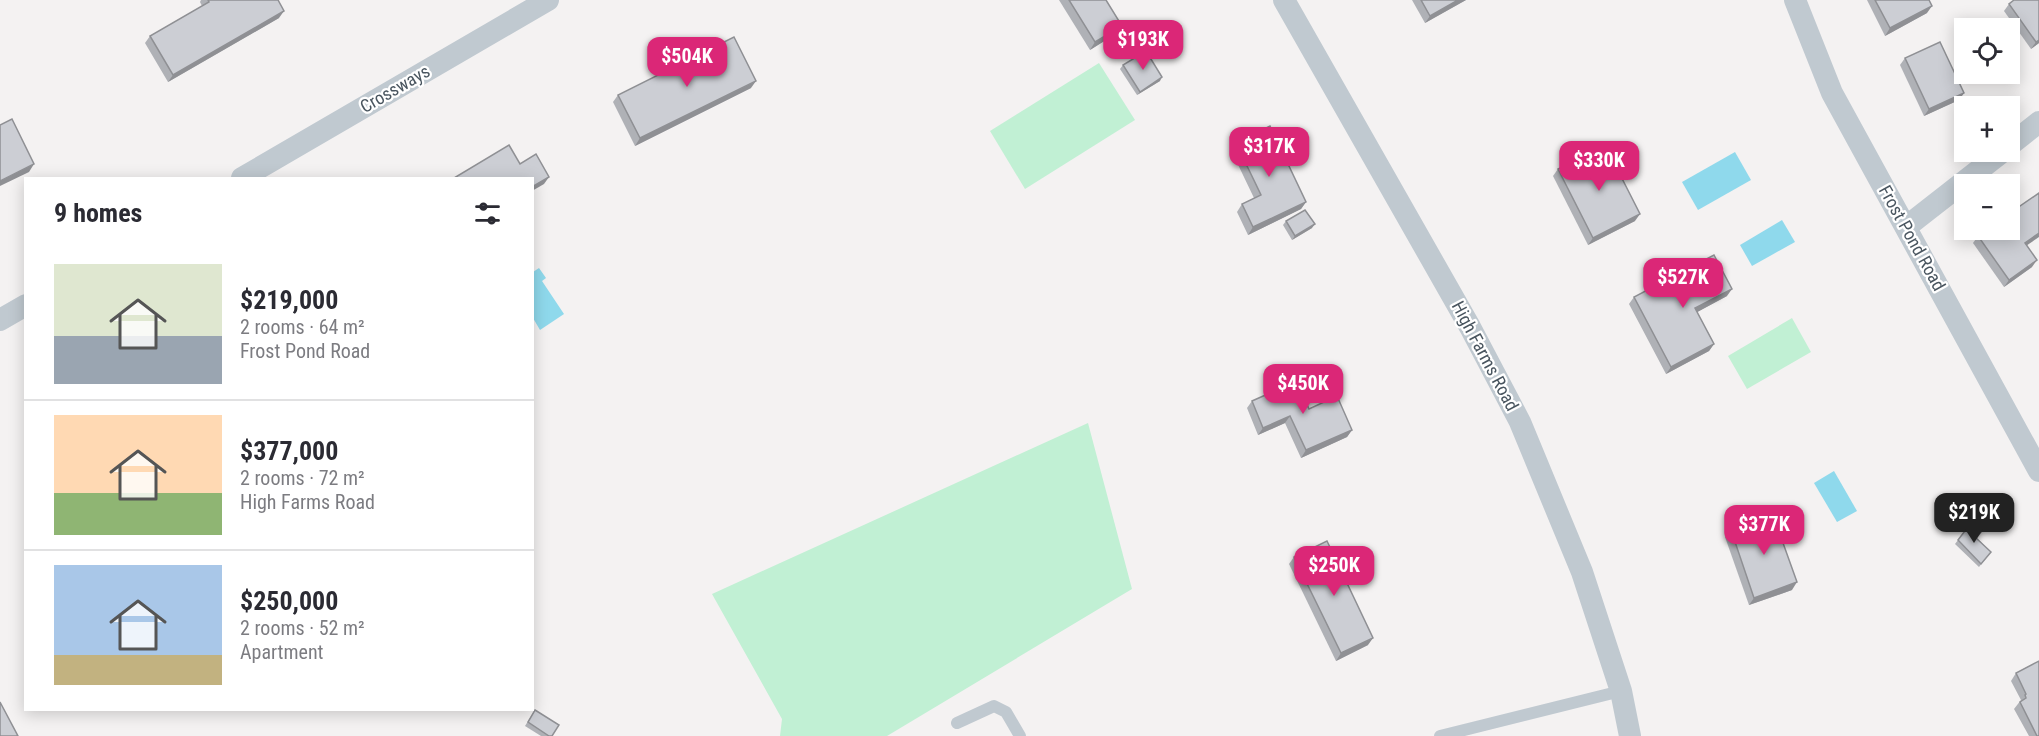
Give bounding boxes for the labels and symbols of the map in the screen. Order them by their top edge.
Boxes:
pin: $193K [1101,20,1185,71]
pin: $504K [645,37,729,88]
street label: Crossways [356,60,433,117]
pin: $317K [1227,127,1311,178]
pin: $330K [1557,141,1641,192]
street label: Frost Pond Road [1875,181,1950,294]
pin: $527K [1641,258,1725,309]
street label: High Farms Road [1448,297,1523,414]
pin: $450K [1261,364,1345,415]
pin: $219K [1932,493,2016,544]
pin: $377K [1722,505,1806,556]
pin: $250K [1292,546,1376,597]

